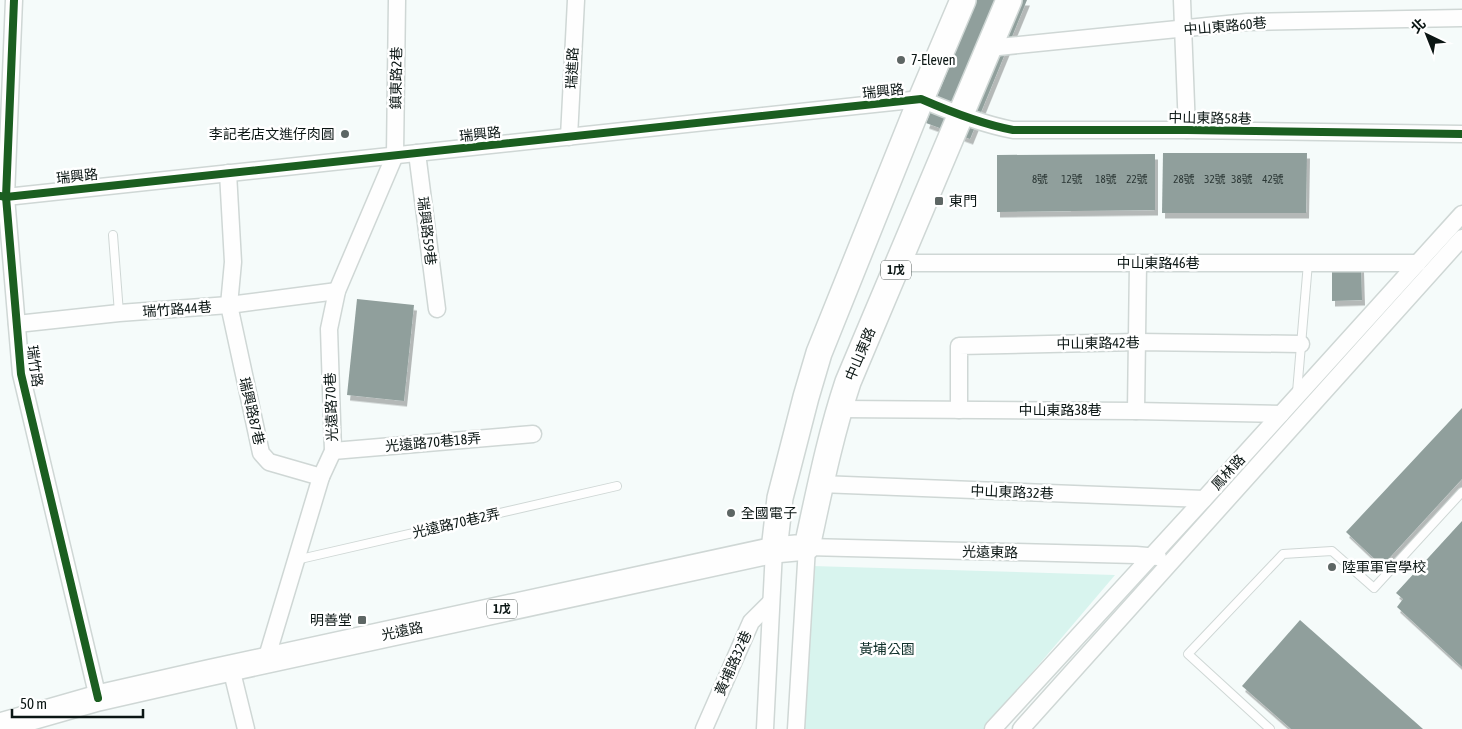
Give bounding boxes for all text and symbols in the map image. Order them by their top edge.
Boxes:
north arrow [1402,10,1452,60]
street label: 中山東路60巷 [1183,14,1267,38]
text: 北 [1408,15,1429,36]
street label: 鎮東路2巷 [387,47,405,109]
street label: 瑞進路 [563,47,581,89]
place label: 7-Eleven [911,52,956,68]
marker: 7-Eleven [895,54,907,66]
street label: 瑞興路 [861,81,905,101]
street label: 中山東路58巷 [1168,109,1252,127]
street label: 瑞興路 [458,124,502,144]
place label: 李記老店文進仔肉圓 [209,126,335,142]
marker: 李記老店文進仔肉圓 [339,128,351,140]
street label: 瑞興路 [55,166,99,186]
house number: 8號 [1032,173,1048,185]
house number: 12號 [1061,173,1083,185]
house number: 18號 [1095,173,1117,185]
house number: 22號 [1126,173,1148,185]
house number: 28號 [1173,173,1195,185]
house number: 32號 [1204,173,1226,185]
house number: 38號 [1231,173,1253,185]
house number: 42號 [1262,173,1284,185]
place label: 東門 [949,193,977,209]
marker: 東門 [933,195,945,207]
street label: 瑞興路59巷 [415,196,439,266]
street label: 中山東路46巷 [1116,255,1200,271]
road number: 1戊 [881,260,911,280]
street label: 瑞竹路44巷 [142,299,212,319]
street label: 中山東路 [842,325,878,383]
street label: 中山東路42巷 [1056,334,1140,352]
street label: 瑞竹路 [24,344,46,388]
street label: 光遠路70巷 [322,372,340,442]
street label: 瑞興路87巷 [236,376,268,446]
street label: 中山東路38巷 [1018,402,1102,418]
street label: 光遠路70巷18弄 [384,430,482,454]
street label: 鳳林路 [1208,451,1248,493]
street label: 中山東路32巷 [970,483,1054,501]
street label: 光遠路70巷2弄 [410,505,502,541]
place label: 全國電子 [741,505,797,521]
marker: 全國電子 [725,507,737,519]
street label: 光遠東路 [962,544,1018,560]
place label: 陸軍軍官學校 [1342,559,1426,575]
marker: 陸軍軍官學校 [1326,561,1338,573]
road number: 1戊 [487,600,517,618]
place label: 明善堂 [310,612,352,628]
marker: 明善堂 [356,614,368,626]
street label: 光遠路 [380,619,424,643]
street label: 黃埔路32巷 [712,628,754,698]
park label: 黃埔公園 [859,641,915,657]
scale bar [12,686,144,718]
text: 50 m [20,695,47,712]

